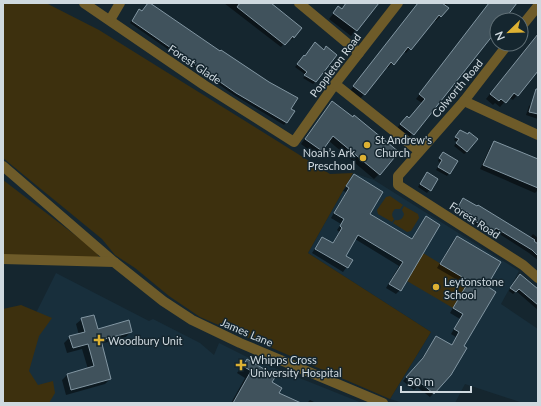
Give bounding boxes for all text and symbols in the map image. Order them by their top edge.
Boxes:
north arrow [489,12,529,52]
street label: Poppleton Road [307,30,363,100]
text: N [492,30,507,43]
street label: Forest Glade [166,42,224,87]
street label: Colworth Road [429,56,485,120]
place label: St Andrew's Church [375,133,432,159]
marker: St Andrew's Church [362,140,372,150]
place label: Noah’s Ark Preschool [303,146,355,172]
marker: Noah’s Ark Preschool [358,153,368,163]
street label: Forest Road [447,199,503,241]
place label: Leytonstone School [444,275,504,301]
marker: Leytonstone School [431,282,441,292]
street label: James Lane [219,315,275,349]
marker: Woodbury Unit [93,334,105,346]
place label: Woodbury Unit [108,334,183,347]
place label: Whipps Cross University Hospital [250,353,342,379]
marker: Whipps Cross University Hospital [235,359,247,371]
scale bar [401,368,471,394]
text: 50 m [407,374,434,389]

